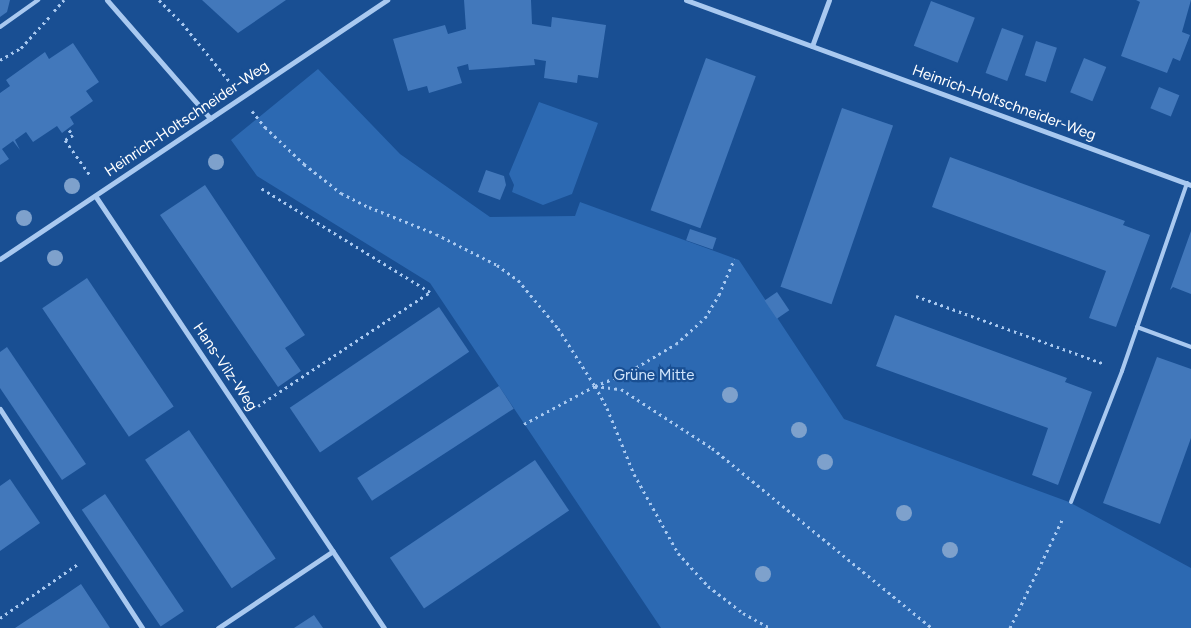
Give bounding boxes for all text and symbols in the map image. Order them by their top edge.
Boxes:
street label: Heinrich-Holtschneider-Weg [101,57,273,181]
street label: Heinrich-Holtschneider-Weg [910,61,1098,145]
street label: Hans-Vilz-Weg [189,320,261,414]
park label: Grüne Mitte [614,367,694,385]

